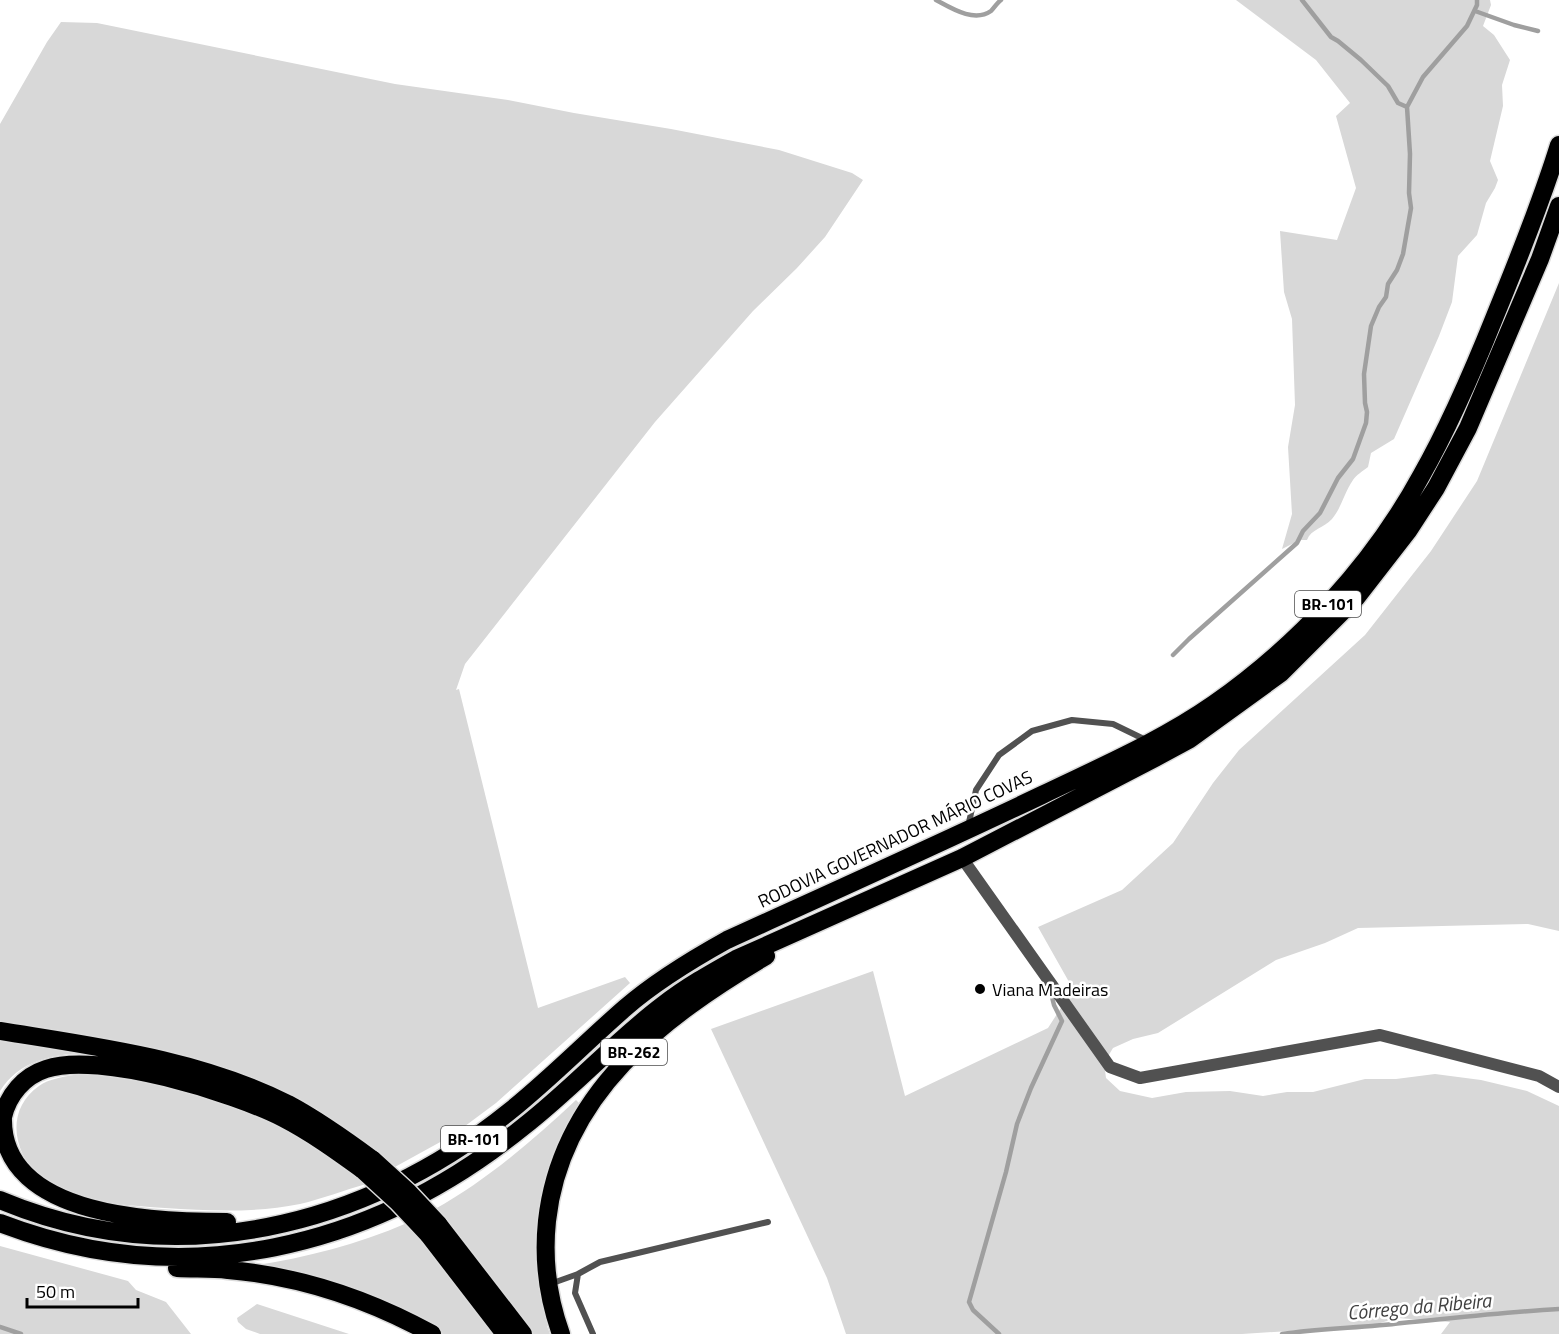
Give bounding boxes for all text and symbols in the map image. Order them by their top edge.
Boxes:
road number: BR-101 [1295,591,1361,617]
street label: RODOVIA GOVERNADOR MÁRIO COVAS [753,763,1037,915]
place label: Viana Madeiras [992,976,1108,1003]
marker: Viana Madeiras [973,982,987,996]
road number: BR-262 [601,1039,667,1065]
road number: BR-101 [441,1126,507,1152]
scale bar [27,1271,138,1309]
text: 50 m [36,1278,75,1305]
water label: Córrego da Ribeira [1346,1284,1493,1328]

